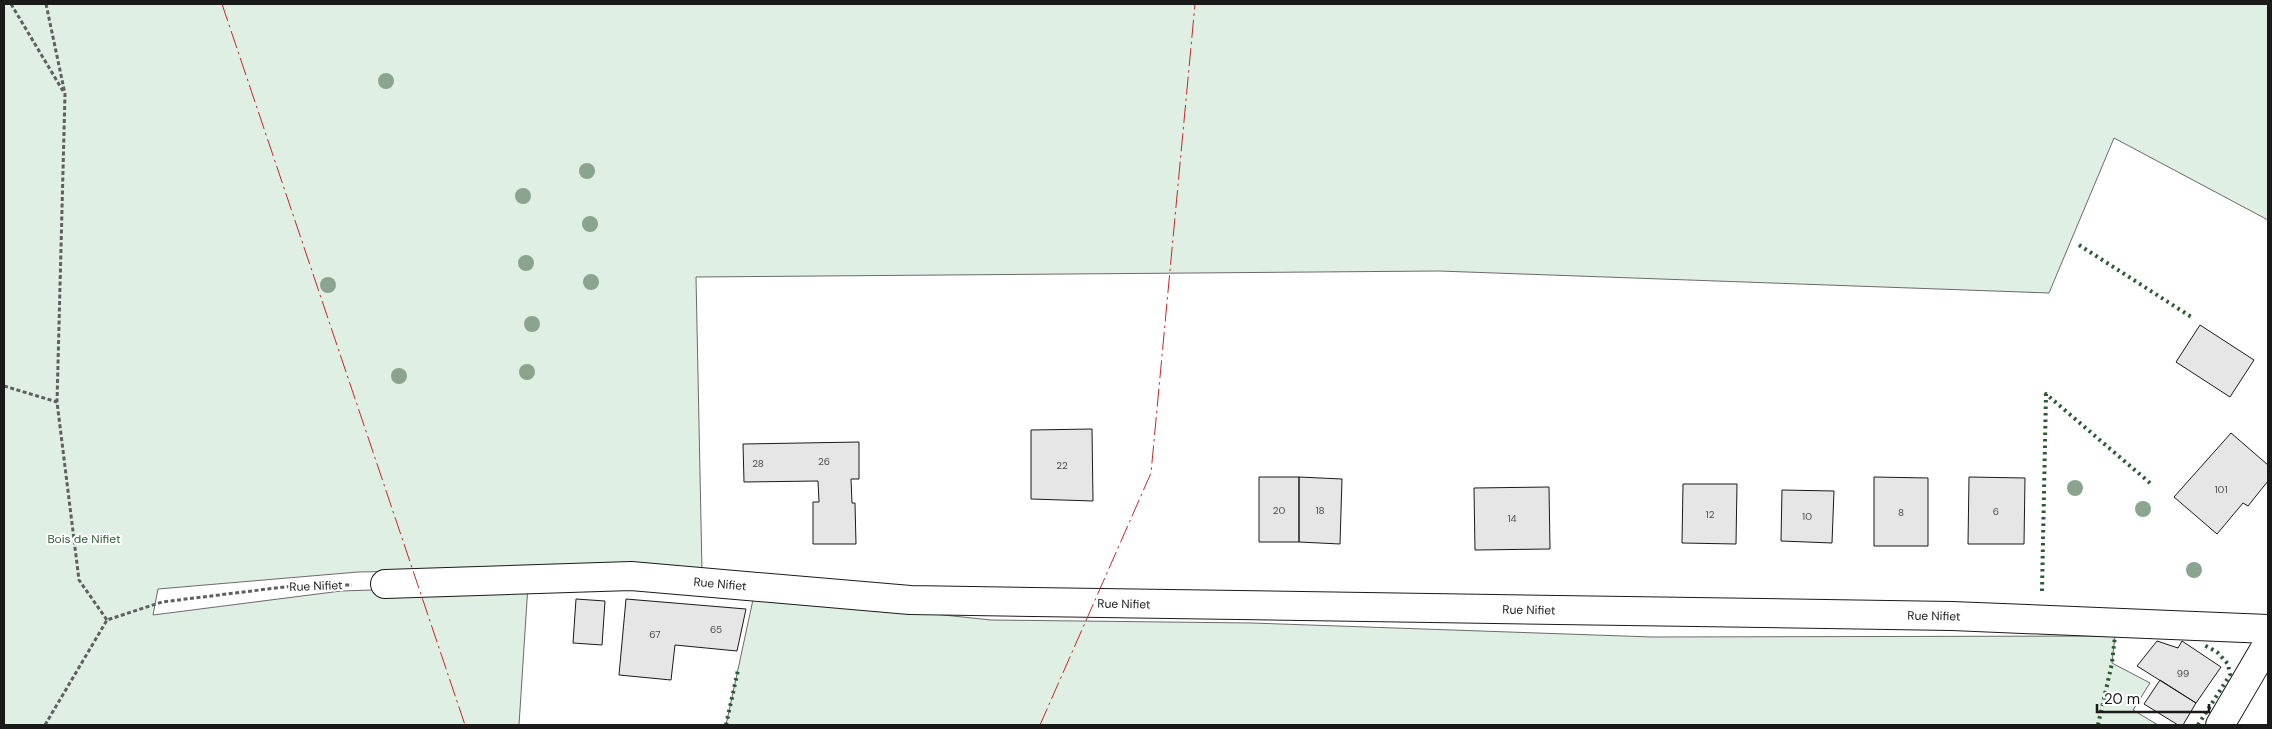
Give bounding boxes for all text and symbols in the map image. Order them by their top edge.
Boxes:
house number: 26 [818,455,830,468]
house number: 28 [752,457,764,470]
house number: 22 [1056,459,1068,472]
house number: 101 [2214,483,2228,496]
house number: 20 [1273,504,1285,517]
house number: 18 [1315,504,1325,517]
house number: 6 [1993,505,1999,518]
house number: 8 [1898,506,1904,519]
house number: 12 [1706,508,1715,521]
house number: 10 [1802,510,1812,523]
house number: 14 [1507,512,1517,525]
park label: Bois de Nifiet [47,531,121,547]
street label: Rue Nifiet [693,574,748,594]
street label: Rue Nifiet [289,577,343,595]
street label: Rue Nifiet [1097,596,1151,612]
street label: Rue Nifiet [1502,602,1556,618]
street label: Rue Nifiet [1907,608,1961,624]
house number: 65 [710,623,722,636]
house number: 67 [649,628,661,641]
house number: 99 [2177,667,2189,680]
scale bar [2097,682,2210,714]
text: 20 m [2104,689,2140,709]

